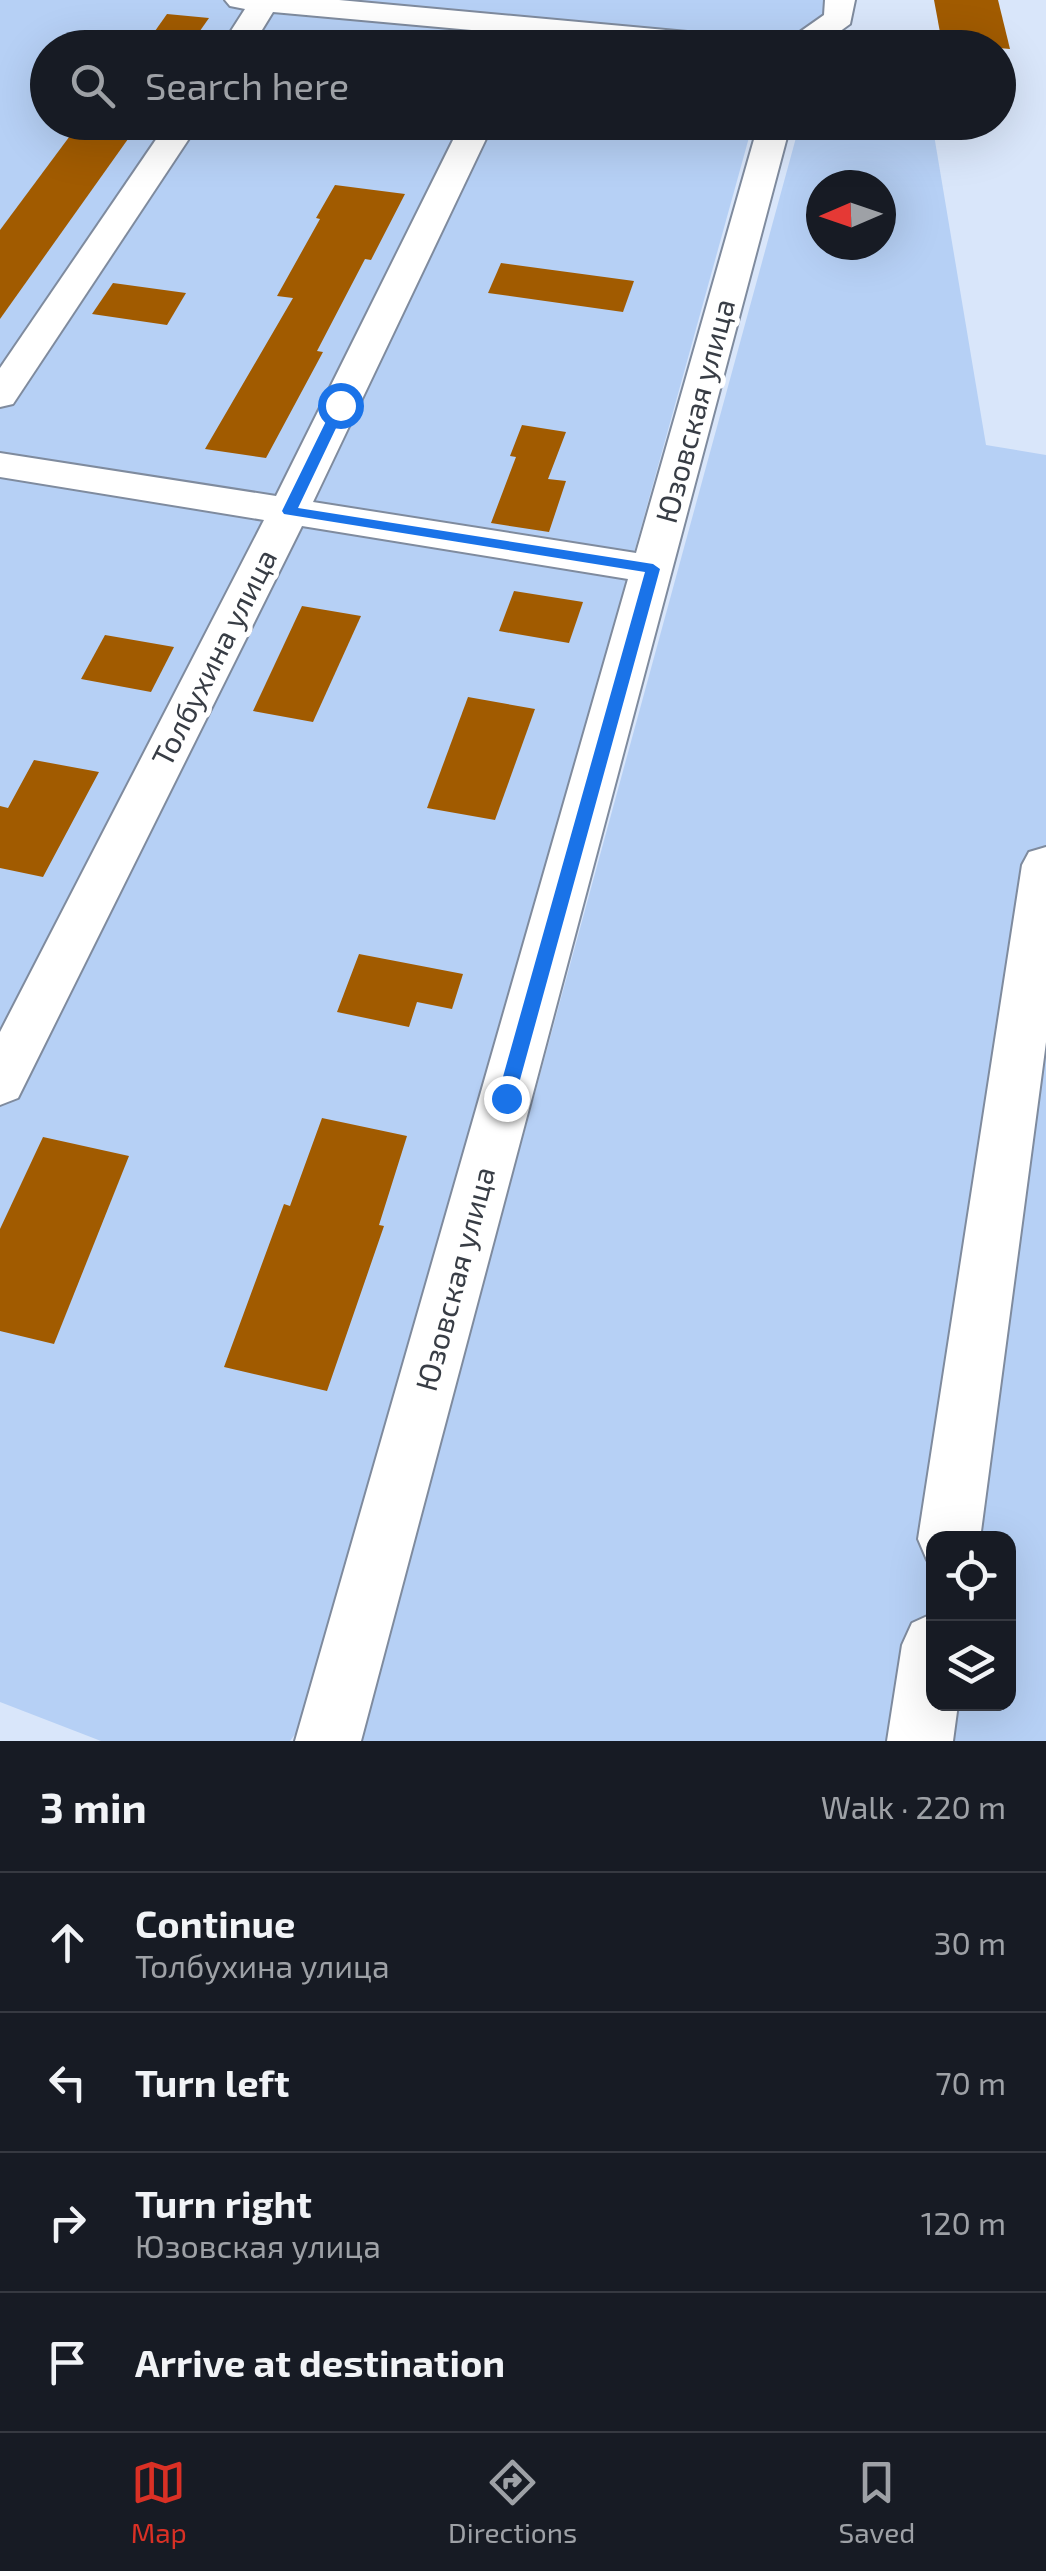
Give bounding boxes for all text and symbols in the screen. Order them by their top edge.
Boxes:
search box [30,30,1016,140]
icon: search [65,58,120,113]
text: Search here [145,62,349,108]
north arrow [806,170,896,260]
street label: Юзовская улица [647,294,742,527]
route start [318,383,364,429]
street label: Толбухина улица [143,543,284,772]
route end [484,1076,530,1122]
street label: Юзовская улица [407,1162,502,1395]
map controls [926,1531,1016,1711]
button: locate [926,1531,1016,1621]
button: layers [926,1621,1016,1711]
text: 3 min [40,1781,147,1831]
text: Walk · 220 m [821,1787,1006,1825]
text: Continue [135,1900,295,1946]
icon: ahead [40,1915,95,1970]
text: 30 m [934,1923,1006,1961]
text: Толбухина улица [135,1946,390,1984]
icon: left [40,2055,95,2110]
text: Turn left [135,2059,290,2105]
text: 70 m [935,2063,1006,2101]
text: Turn right [135,2180,312,2226]
icon: right [40,2195,95,2250]
text: 120 m [921,2203,1006,2241]
text: Юзовская улица [135,2226,381,2264]
icon: arrive [40,2335,95,2390]
text: Arrive at destination [135,2339,505,2385]
tab: Map [131,2455,187,2549]
tab: Directions [448,2455,577,2549]
tab: Saved [839,2455,915,2549]

